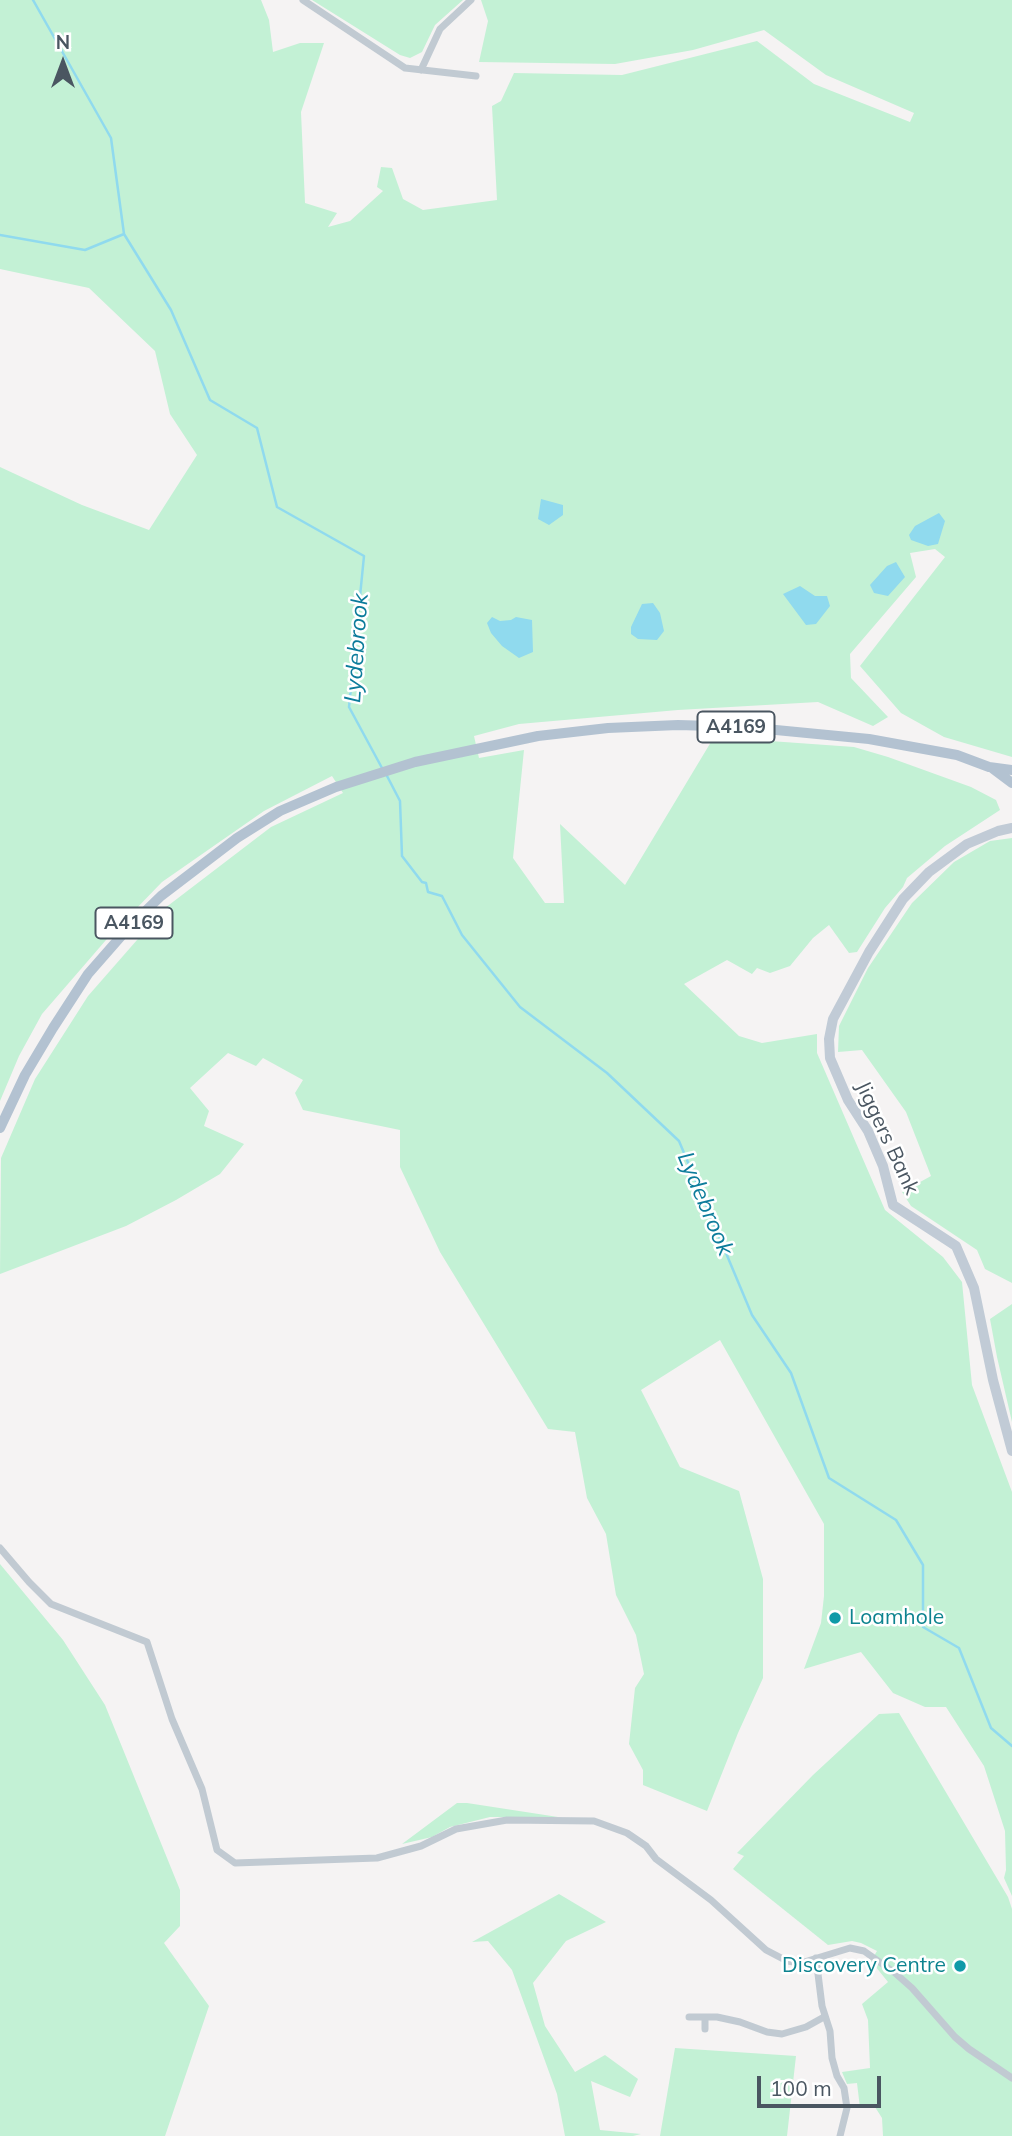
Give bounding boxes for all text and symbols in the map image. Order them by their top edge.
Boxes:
north arrow [28,28,98,98]
text: N [56,30,70,54]
water label: Lydebrook [339,592,375,704]
road number: A4169 [698,712,774,742]
road number: A4169 [96,908,172,939]
street label: Jiggers Bank [850,1077,924,1199]
water label: Lydebrook [671,1148,739,1260]
place label: Loamhole [849,1605,944,1631]
marker: Loamhole [827,1610,843,1626]
place label: Discovery Centre [782,1953,946,1979]
marker: Discovery Centre [952,1958,968,1974]
scale bar [760,2062,884,2106]
text: 100 m [770,2075,832,2101]

